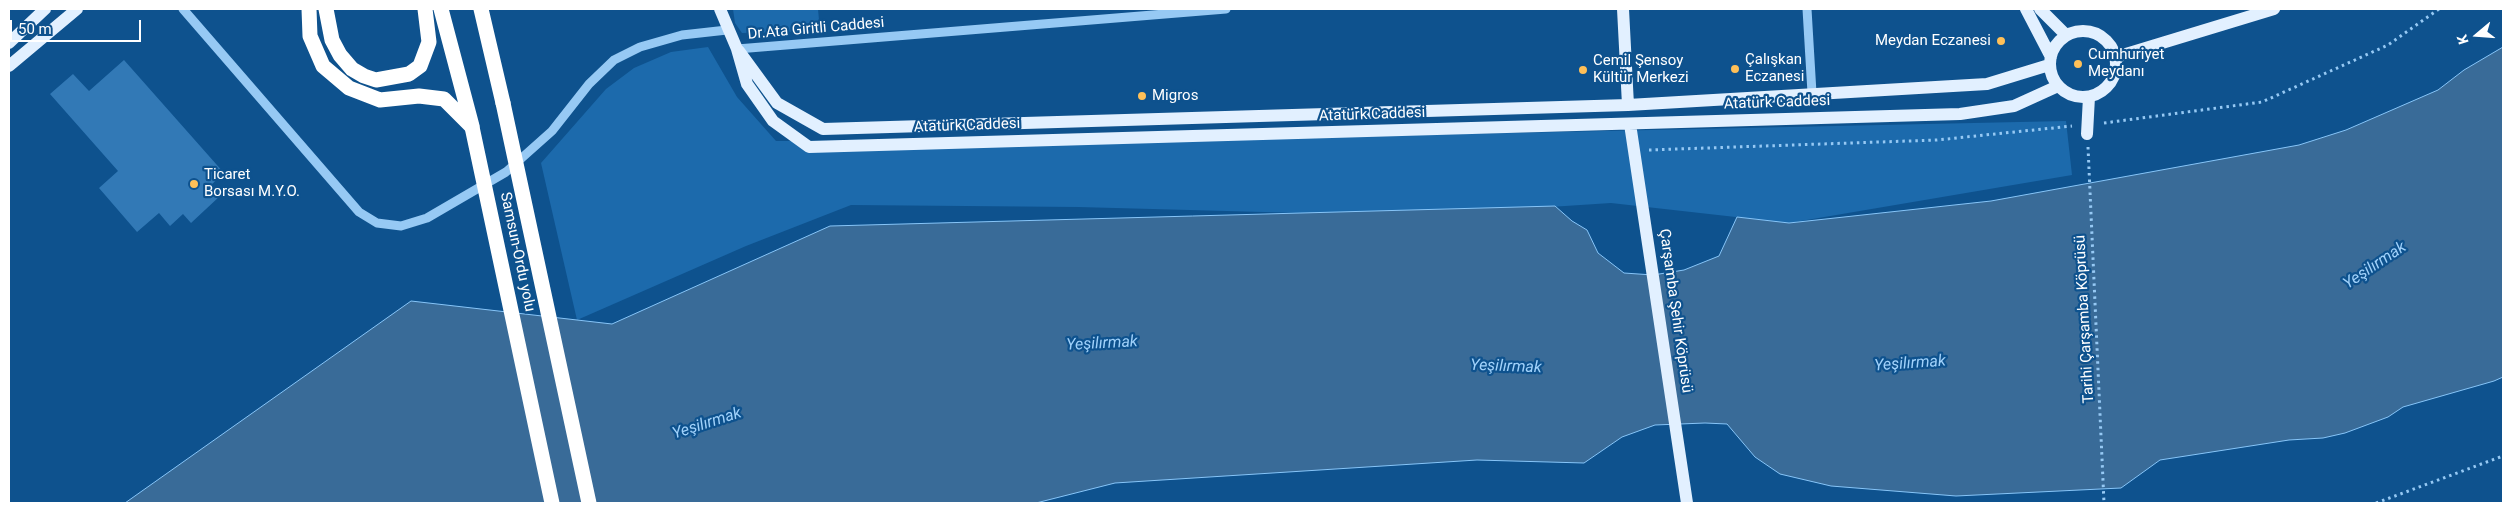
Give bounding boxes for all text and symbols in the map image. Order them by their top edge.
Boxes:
scale bar [12,10,144,42]
north arrow [2452,10,2502,60]
street label: Dr.Ata Giritli Caddesi [747,14,885,44]
text: 50 m [18,20,52,38]
place label: Meydan Eczanesi [1875,32,1991,50]
text: K [2454,33,2472,46]
marker: Meydan Eczanesi [1995,35,2007,47]
place label: Cumhuriyet Meydanı [2088,46,2164,81]
place label: Çalışkan Eczanesi [1745,51,1804,86]
place label: Cemil Şensoy Kültür Merkezi [1593,52,1689,87]
marker: Cumhuriyet Meydanı [2072,58,2084,70]
marker: Çalışkan Eczanesi [1729,63,1741,75]
marker: Cemil Şensoy Kültür Merkezi [1577,64,1589,76]
place label: Migros [1152,87,1198,105]
marker: Migros [1136,90,1148,102]
street label: Atatürk Caddesi [1723,92,1831,114]
street label: Atatürk Caddesi [1318,104,1426,126]
street label: Atatürk Caddesi [913,115,1021,137]
place label: Ticaret Borsası M.Y.O. [204,166,300,201]
marker: Ticaret Borsası M.Y.O. [188,178,200,190]
street label: Samsun-Ordu yolu [496,191,538,313]
street label: Çarşamba Şehir Köprüsü [1655,228,1695,394]
street label: Tarihi Çarşamba Köprüsü [2072,234,2098,404]
water label: Yeşilırmak [2340,238,2410,294]
water label: Yeşilırmak [1066,333,1138,355]
water label: Yeşilırmak [1874,352,1946,376]
water label: Yeşilırmak [1470,356,1542,378]
water label: Yeşilırmak [670,404,744,444]

